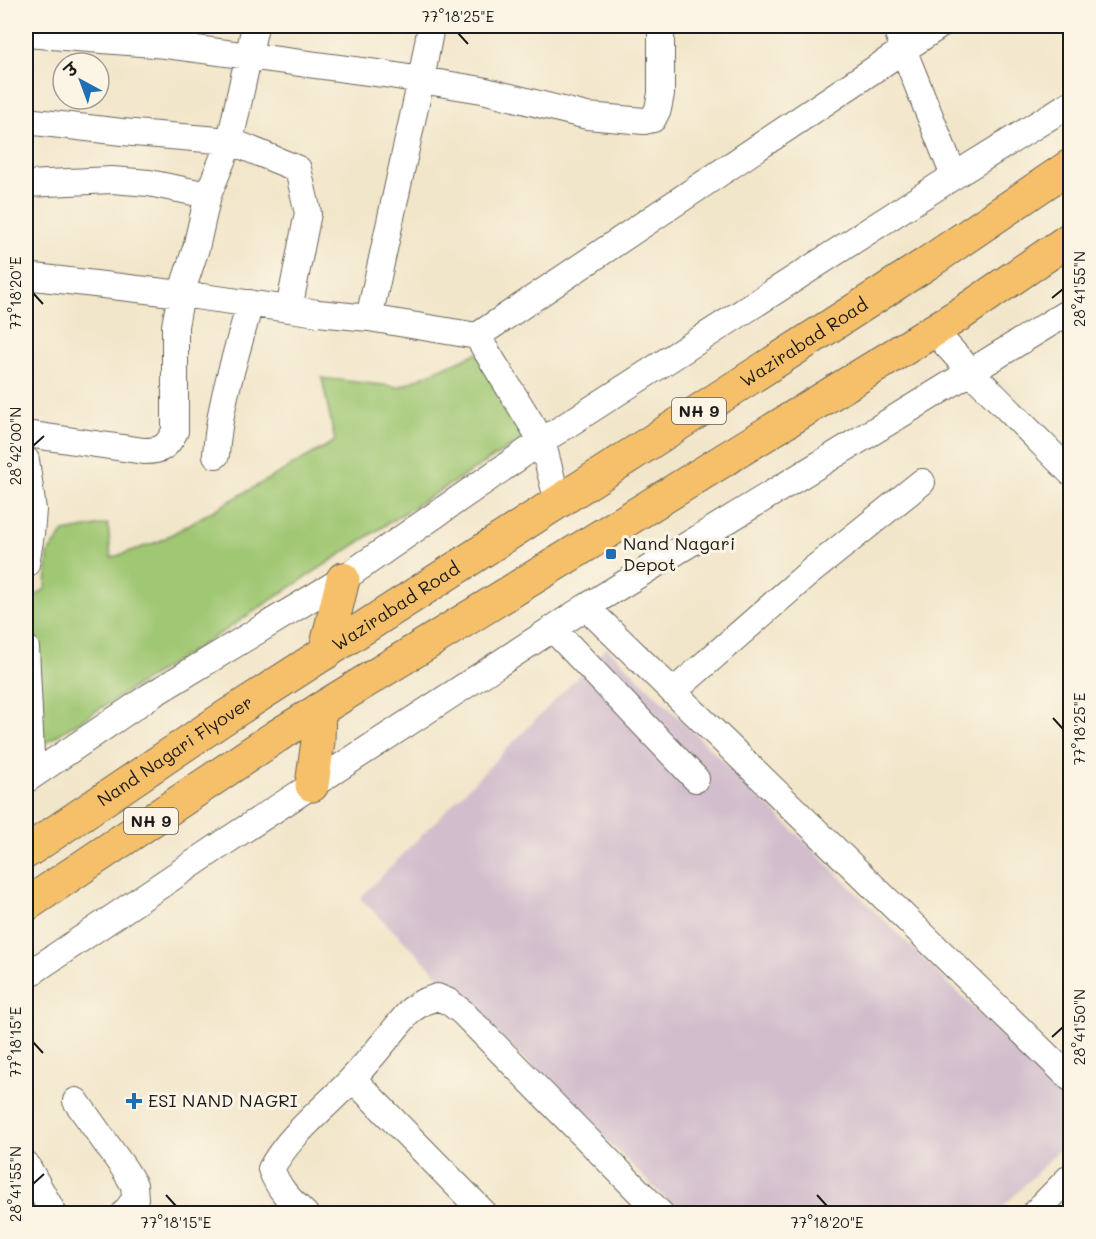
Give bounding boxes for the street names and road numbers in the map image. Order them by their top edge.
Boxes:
street label: Wazirabad Road [735,292,872,392]
road number: NH 9 [672,398,726,424]
street label: Wazirabad Road [327,556,464,656]
street label: Nand Nagari Flyover [92,690,257,811]
road number: NH 9 [124,808,178,834]

